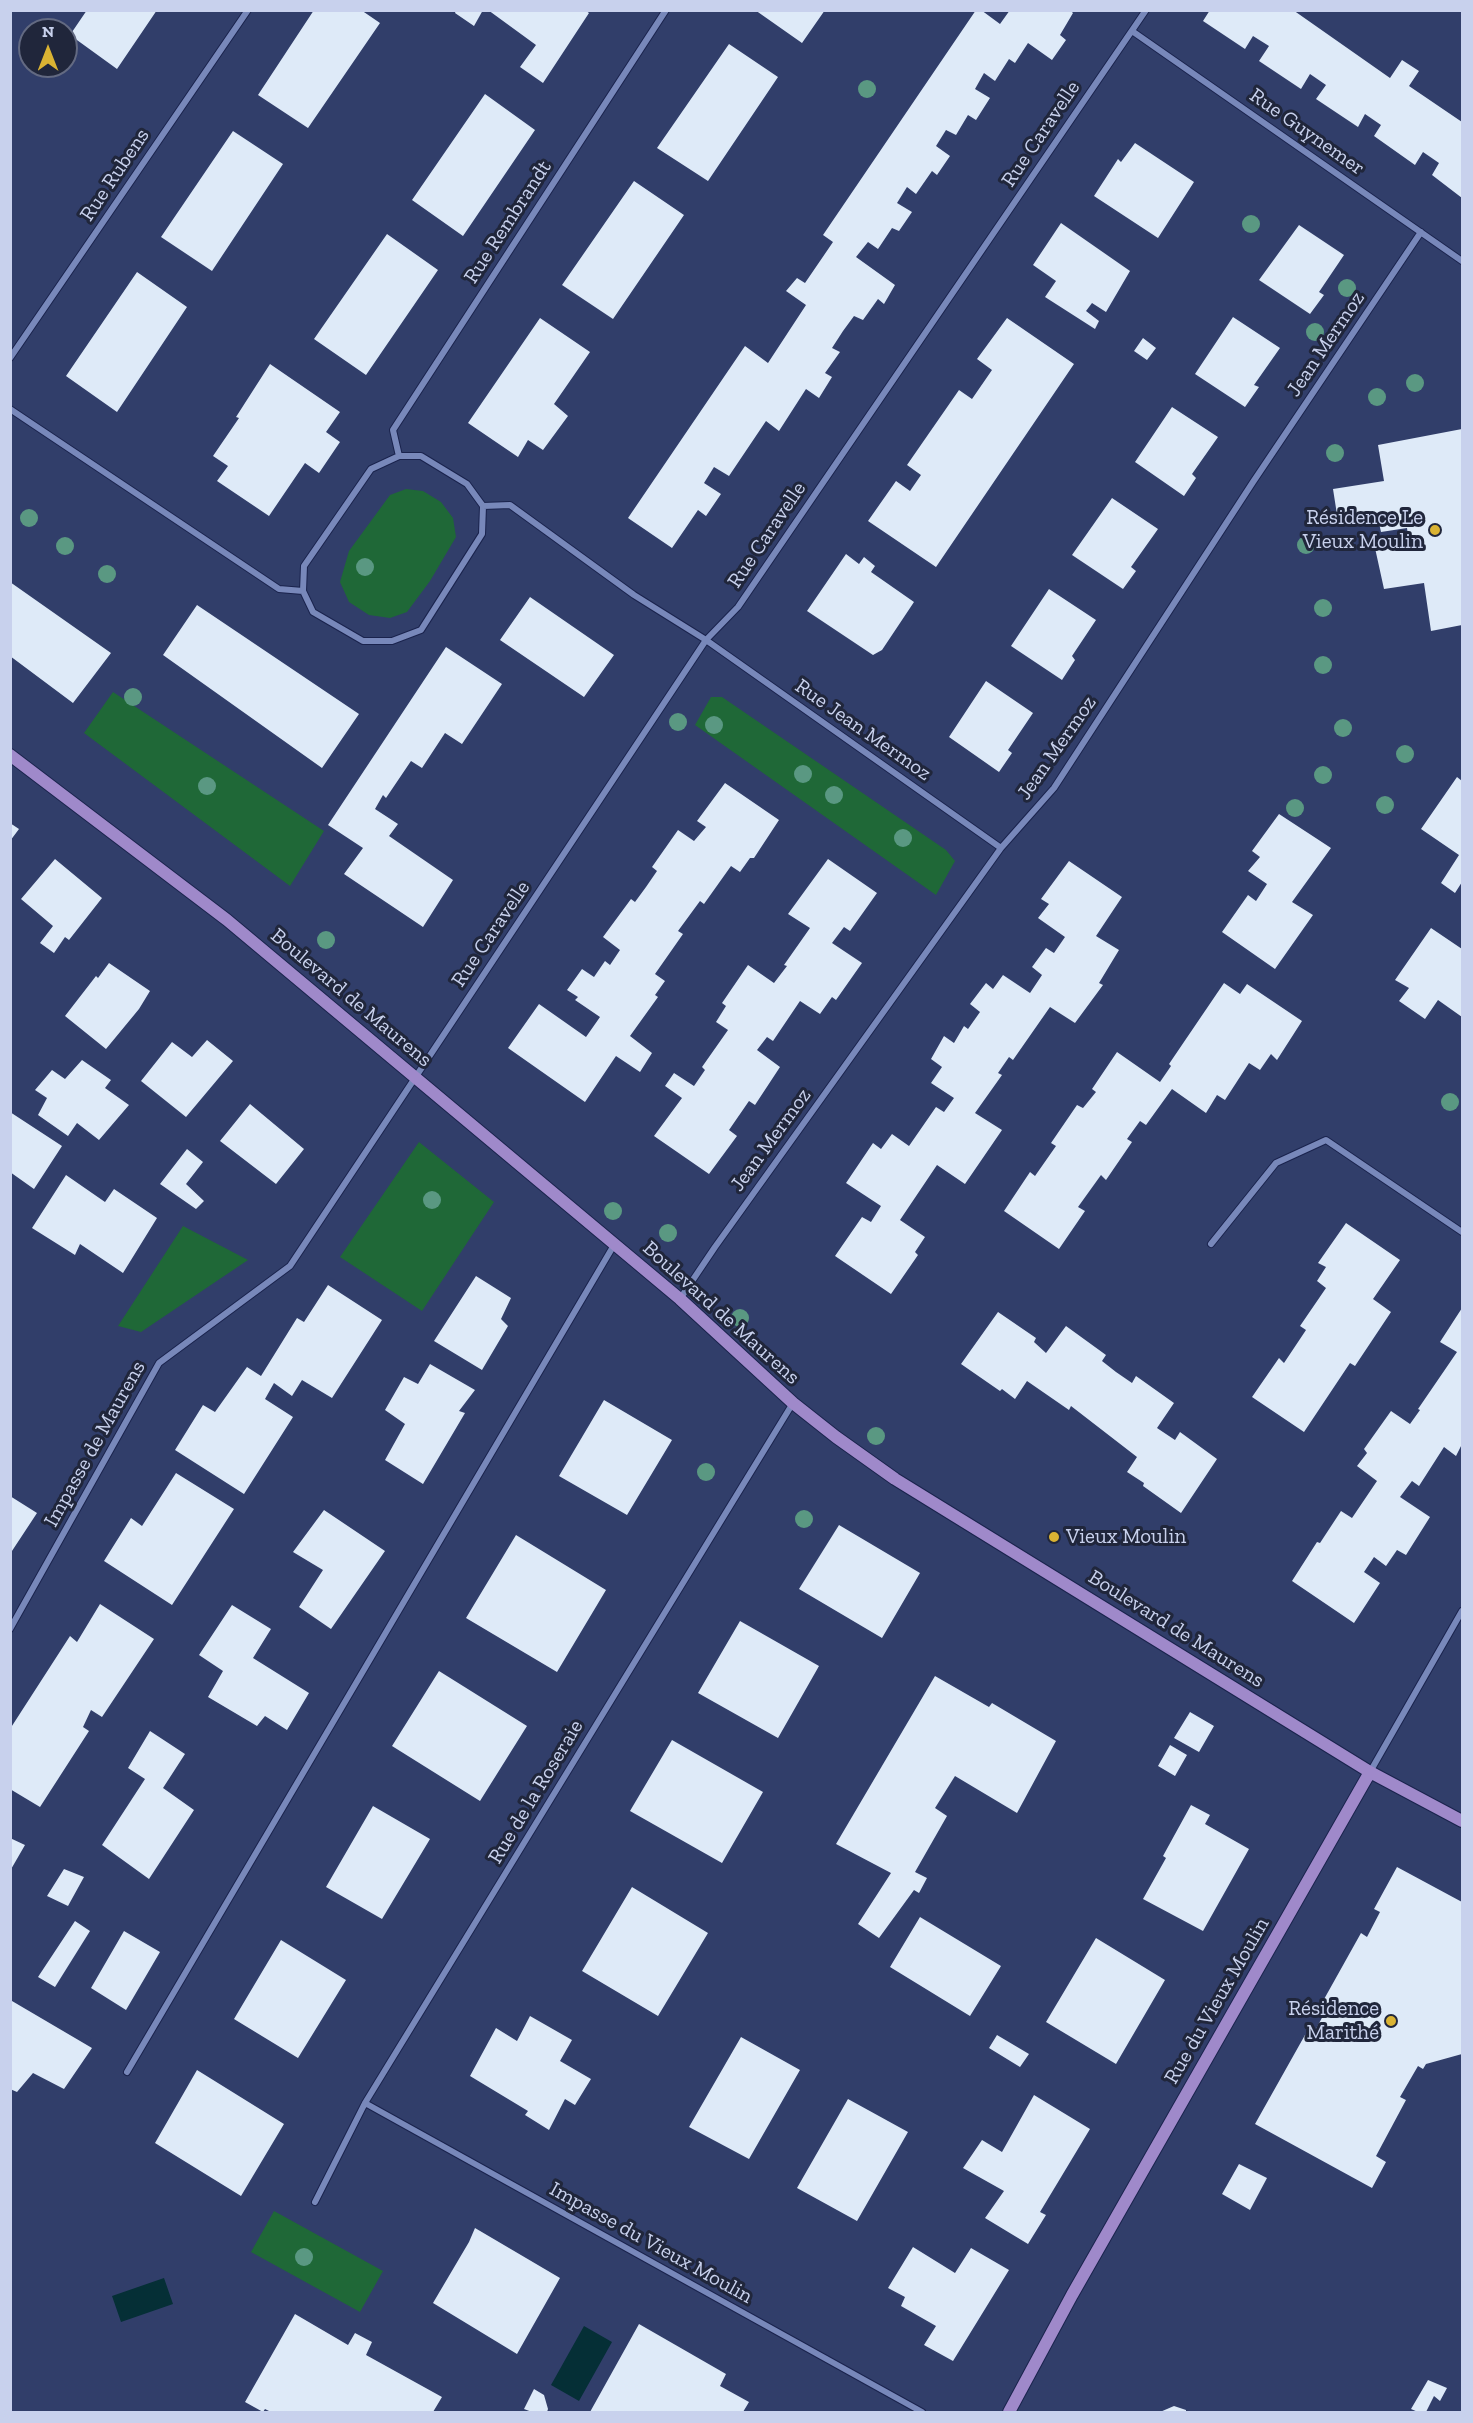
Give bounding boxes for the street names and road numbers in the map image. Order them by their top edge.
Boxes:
street label: Rue Caravelle [996,76,1086,192]
street label: Rue Guynemer [1245,83,1369,181]
street label: Rue Rubens [75,124,155,226]
street label: Rue Rembrandt [459,156,557,288]
street label: Jean Mermoz [1282,287,1370,401]
street label: Rue Caravelle [722,477,812,593]
street label: Rue Jean Mermoz [790,674,936,786]
street label: Jean Mermoz [1012,691,1102,805]
street label: Rue Caravelle [446,876,536,992]
street label: Boulevard de Maurens [265,923,437,1073]
street label: Jean Mermoz [725,1084,817,1196]
street label: Boulevard de Maurens [637,1236,805,1390]
street label: Impasse de Maurens [39,1357,151,1531]
street label: Boulevard de Maurens [1083,1565,1269,1693]
street label: Rue de la Roseraie [483,1716,589,1868]
street label: Rue du Vieux Moulin [1159,1913,1275,2089]
street label: Impasse du Vieux Moulin [545,2177,757,2309]

